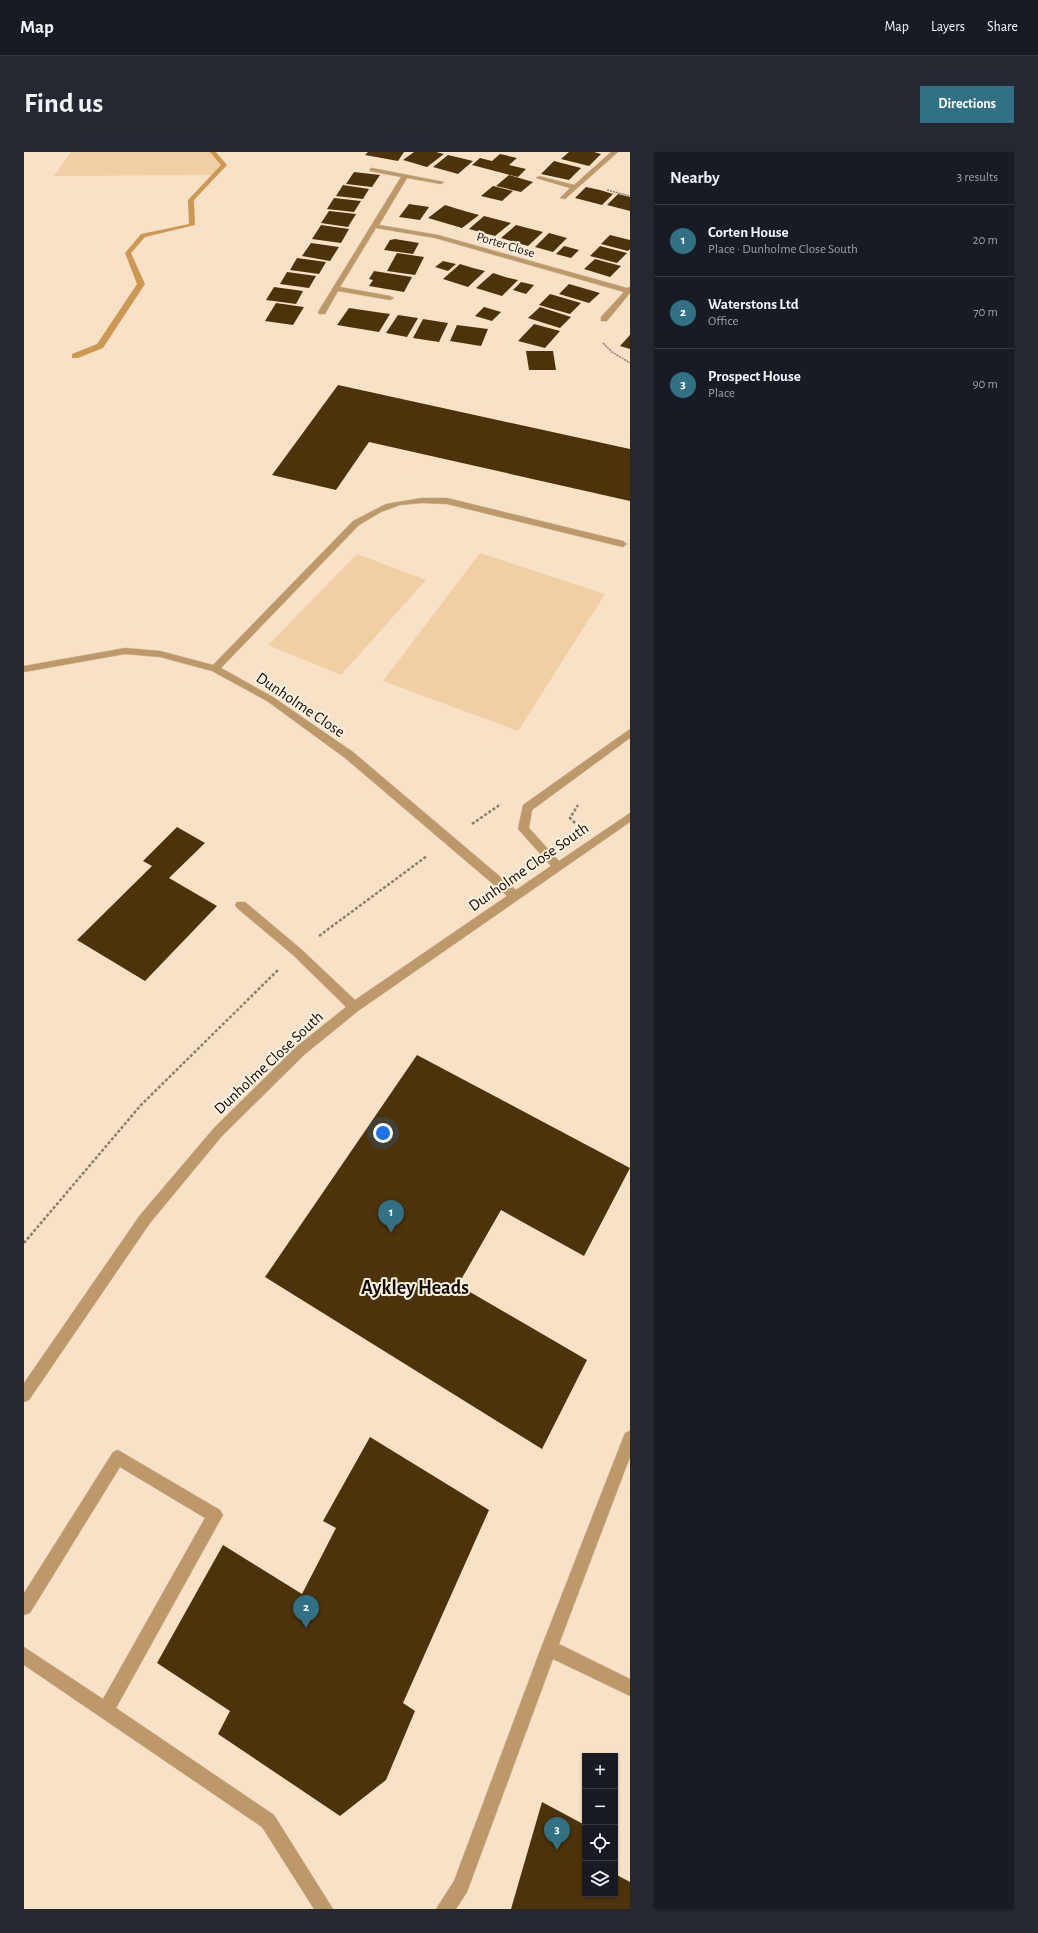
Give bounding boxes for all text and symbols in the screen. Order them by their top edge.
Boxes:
text: Map [20,18,54,37]
text: Map [884,20,909,34]
text: Layers [931,20,965,34]
text: Share [987,20,1018,34]
button: Directions [920,86,1014,123]
text: Find us [24,90,103,118]
text: Nearby [670,169,720,186]
text: 3 results [957,171,998,184]
text: Corten House [708,225,789,240]
street label: Porter Close [475,230,536,260]
text: 1 [681,234,685,247]
text: 20 m [973,234,998,247]
text: Place · Dunholme Close South [708,243,858,256]
text: Waterstons Ltd [708,297,799,312]
text: 2 [680,306,686,319]
text: 70 m [973,306,998,319]
text: Office [708,315,738,328]
text: Prospect House [708,369,801,384]
text: 3 [680,378,686,391]
text: 90 m [972,378,998,391]
text: Place [708,387,735,400]
street label: Dunholme Close [253,669,348,740]
street label: Dunholme Close South [466,819,591,914]
street label: Dunholme Close South [211,1008,326,1117]
your location [373,1123,393,1143]
pin: 1 [378,1200,404,1233]
district label: Aykley Heads [361,1278,469,1298]
pin: 2 [293,1595,319,1628]
map controls [582,1753,618,1897]
button: + [582,1753,618,1789]
button: − [582,1789,618,1825]
pin: 3 [544,1817,570,1850]
button: locate [582,1825,618,1861]
button: layers [582,1861,618,1897]

